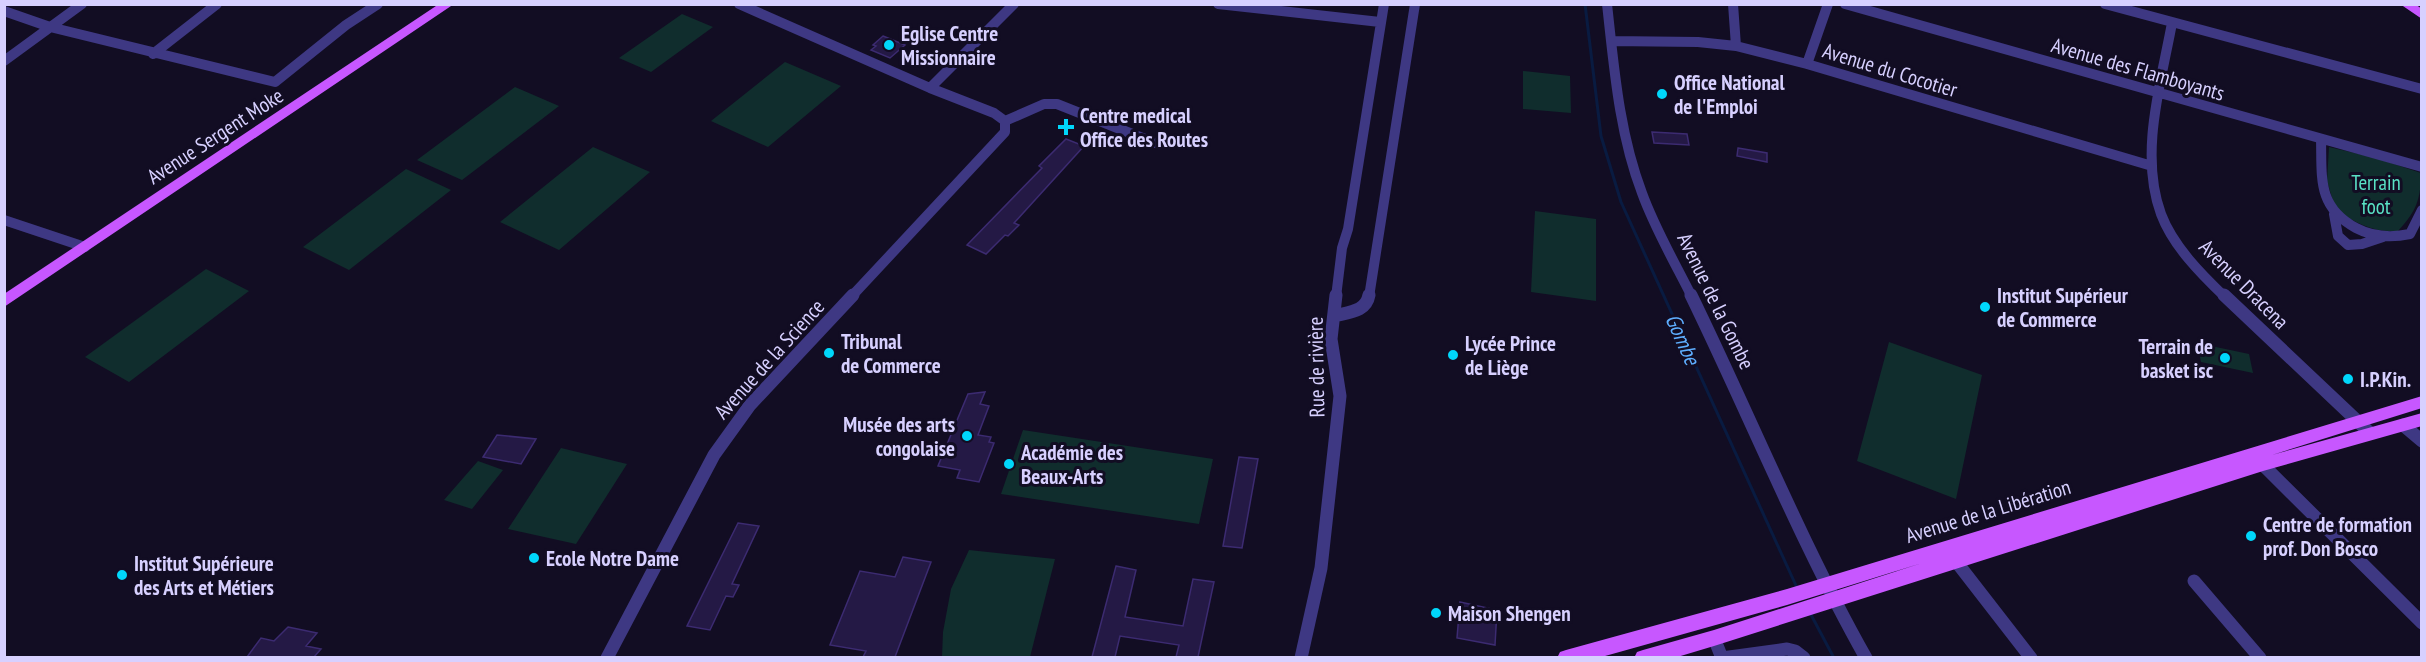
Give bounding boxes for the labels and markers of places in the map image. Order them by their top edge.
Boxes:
place label: Eglise Centre Missionnaire [901,20,998,71]
marker: Eglise Centre Missionnaire [882,38,896,52]
place label: Office National de l'Emploi [1674,69,1786,120]
marker: Office National de l'Emploi [1655,87,1669,101]
place label: Centre medical Office des Routes [1080,102,1208,153]
marker: Centre medical Office des Routes [1057,118,1075,136]
place label: Institut Supérieur de Commerce [1997,282,2129,333]
marker: Institut Supérieur de Commerce [1978,300,1992,314]
place label: Tribunal de Commerce [841,328,941,379]
place label: Lycée Prince de Liège [1465,330,1556,381]
place label: Terrain de basket isc [2138,333,2214,384]
marker: Tribunal de Commerce [822,346,836,360]
marker: Lycée Prince de Liège [1446,348,1460,362]
marker: Terrain de basket isc [2218,351,2232,365]
place label: I.P.Kin. [2360,366,2411,393]
marker: I.P.Kin. [2341,372,2355,386]
place label: Musée des arts congolaise [843,411,955,462]
marker: Musée des arts congolaise [960,429,974,443]
place label: Académie des Beaux-Arts [1020,439,1123,490]
marker: Académie des Beaux-Arts [1002,457,1016,471]
place label: Centre de formation prof. Don Bosco [2263,511,2412,562]
marker: Centre de formation prof. Don Bosco [2244,529,2258,543]
place label: Ecole Notre Dame [546,545,679,572]
place label: Institut Supérieure des Arts et Métiers [134,550,274,601]
marker: Ecole Notre Dame [527,551,541,565]
marker: Institut Supérieure des Arts et Métiers [115,568,129,582]
place label: Maison Shengen [1448,600,1571,627]
marker: Maison Shengen [1429,606,1443,620]

